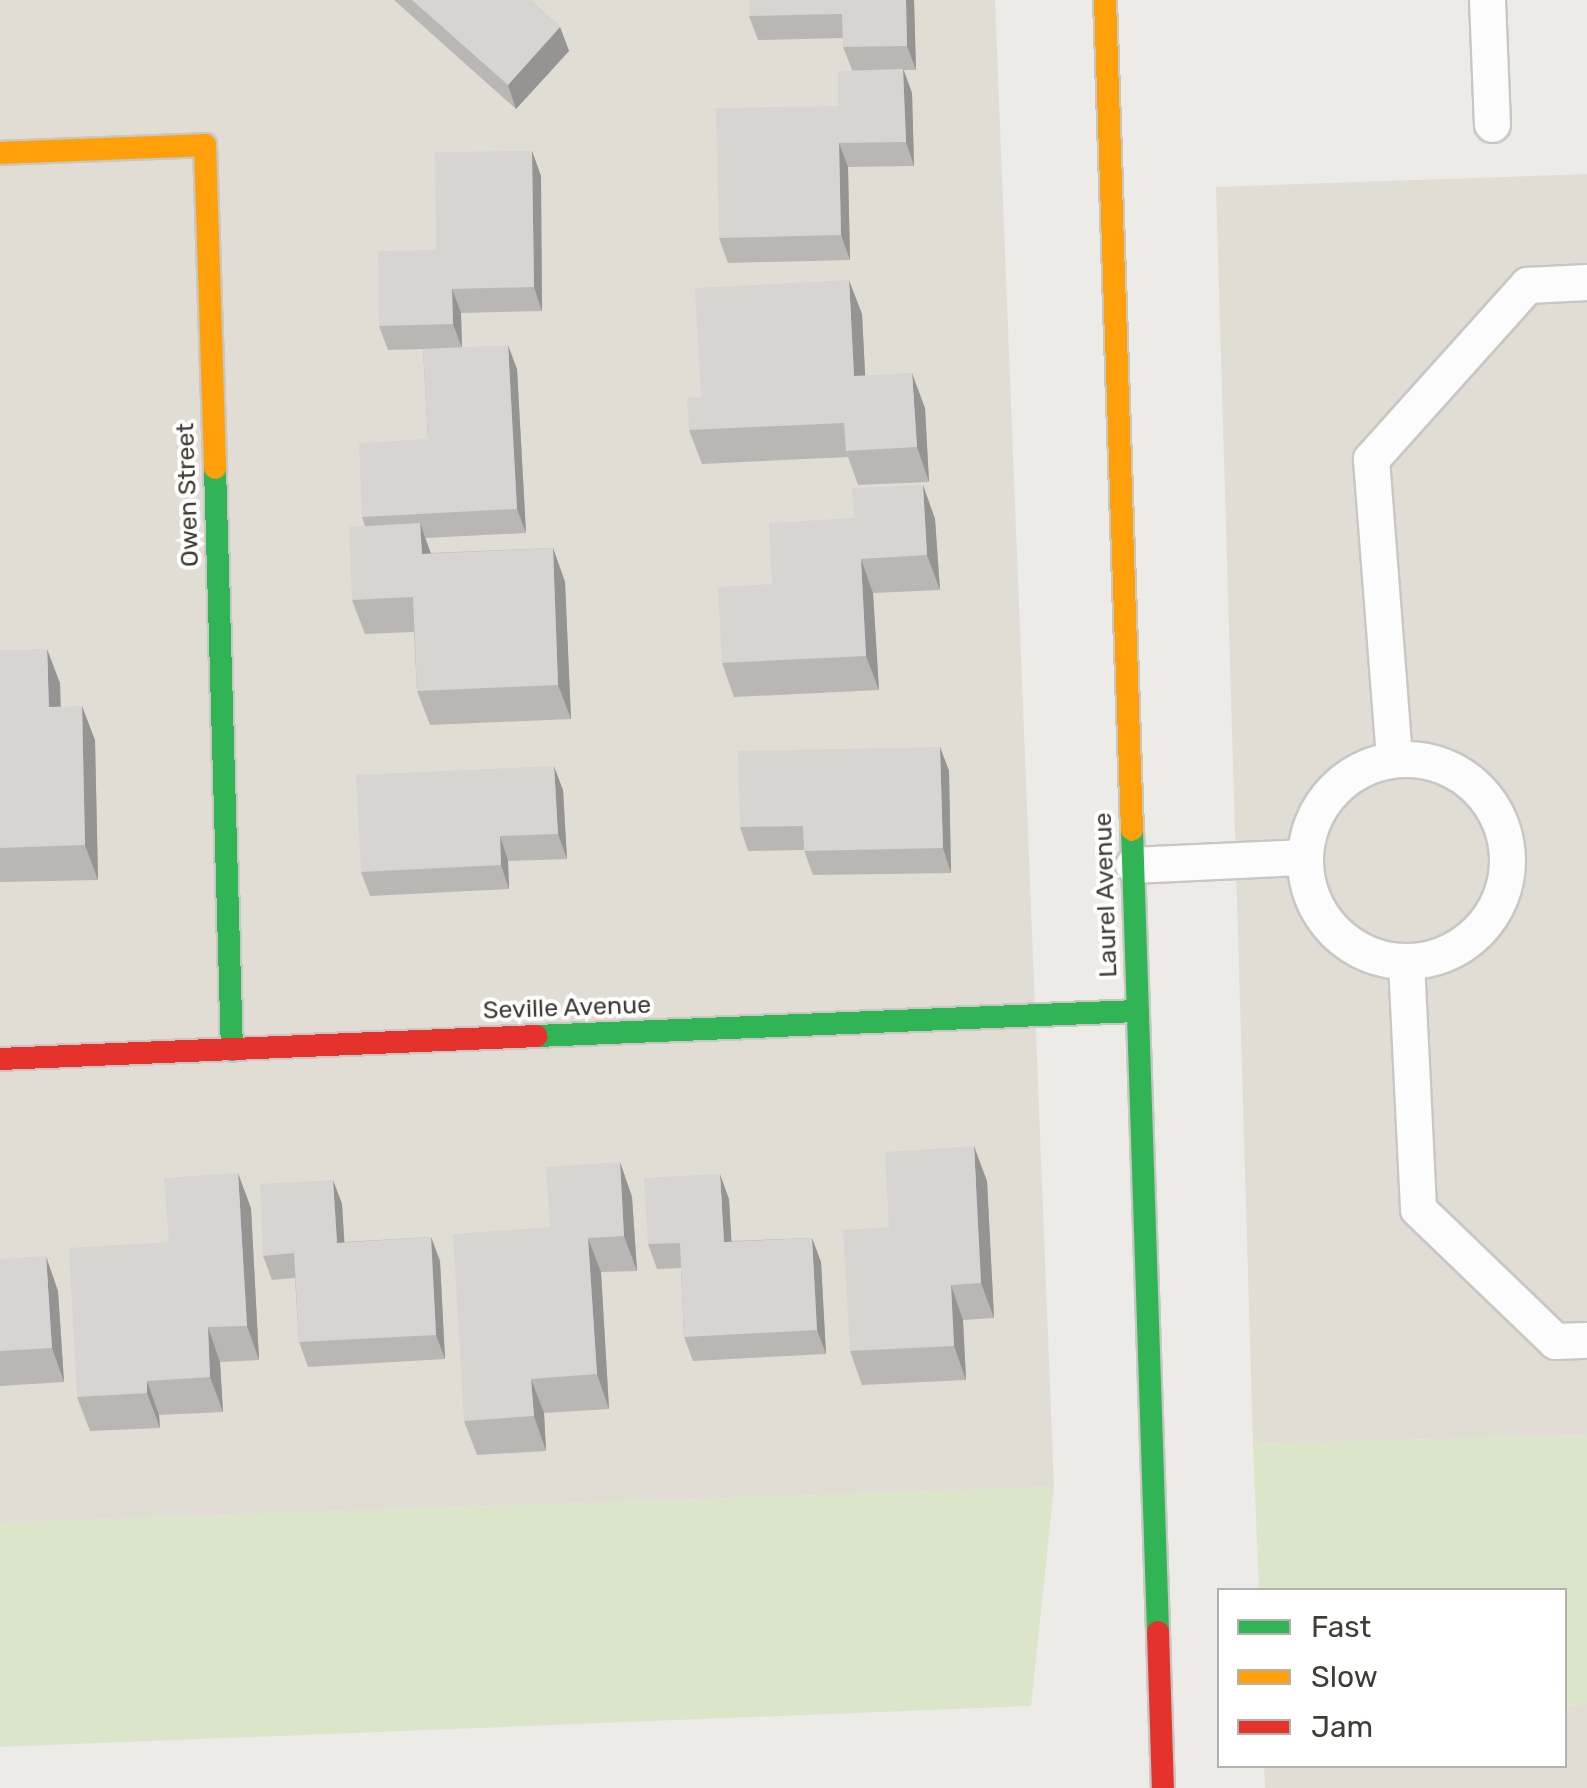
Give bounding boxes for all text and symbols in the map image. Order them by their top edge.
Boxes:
street label: Owen Street [170,422,206,568]
street label: Laurel Avenue [1088,812,1124,978]
street label: Seville Avenue [482,990,652,1026]
legend [1217,1588,1567,1768]
text: Fast [1311,1609,1371,1645]
text: Slow [1311,1659,1378,1695]
text: Jam [1311,1709,1373,1745]

